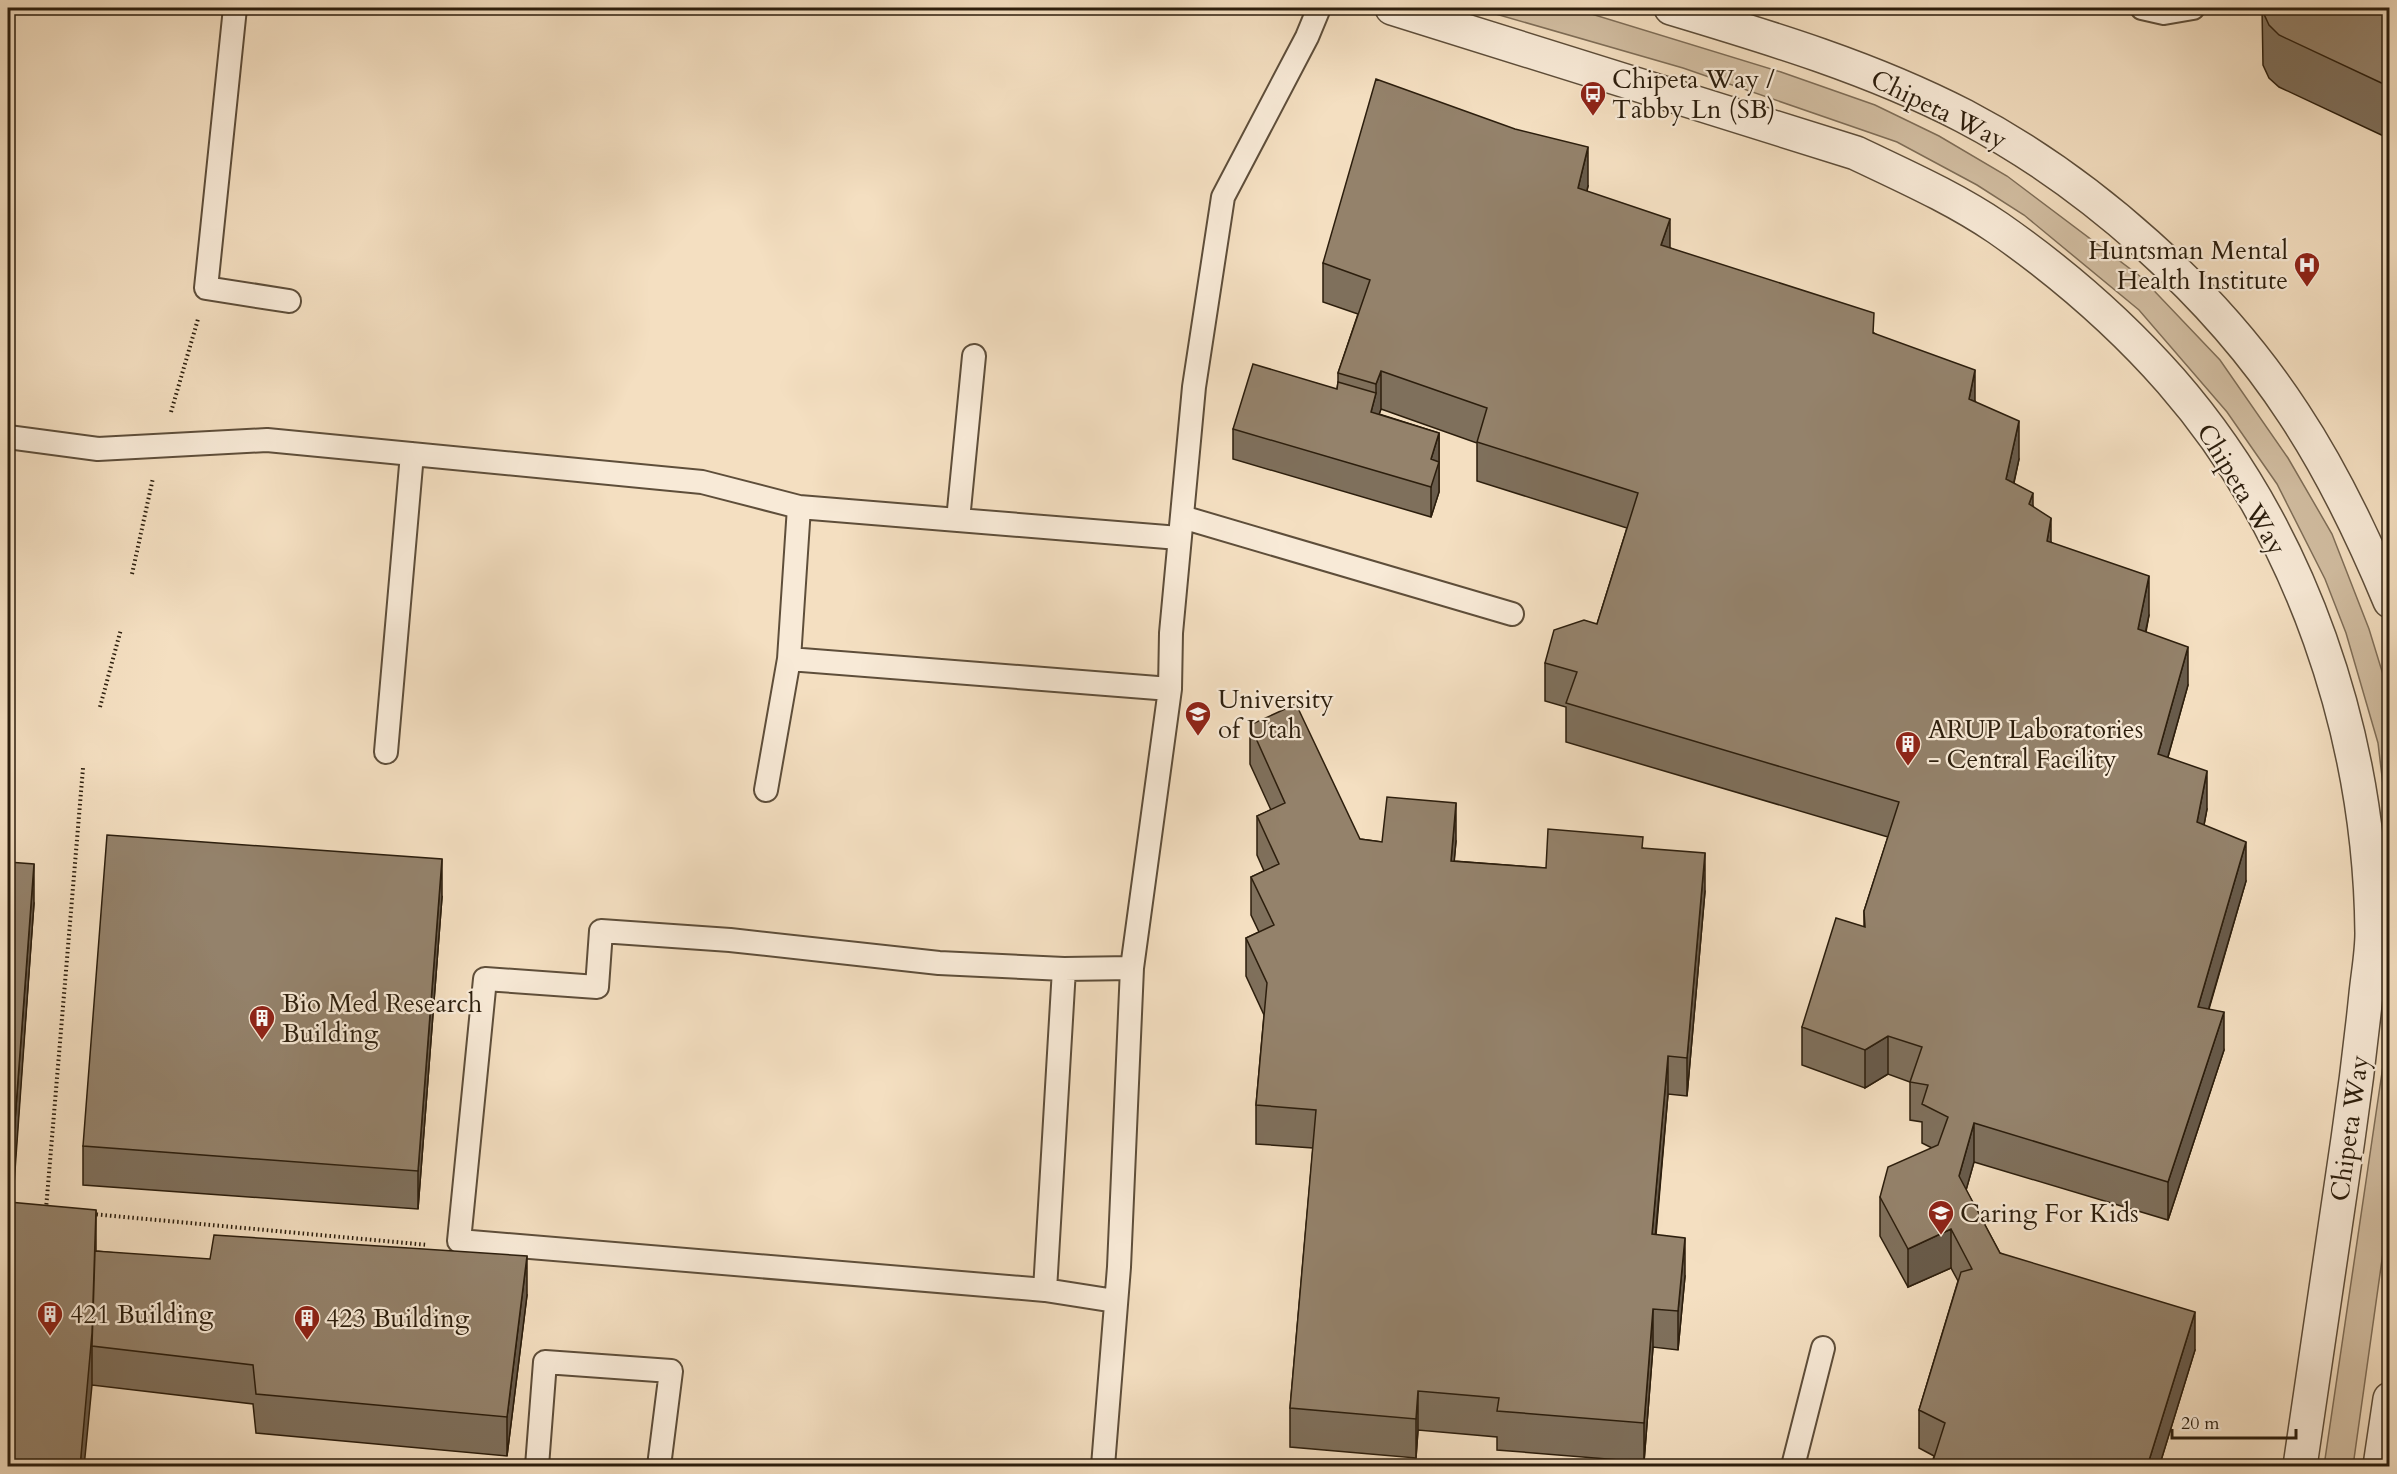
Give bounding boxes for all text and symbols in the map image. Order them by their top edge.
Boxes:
street label: Chipeta Way [1865,61,2013,158]
place label: Chipeta Way / Tabby Ln (SB) [1612,62,1776,127]
bus stop icon: Chipeta Way / Tabby Ln (SB) [1578,79,1608,117]
place label: Huntsman Mental Health Institute [2088,233,2288,298]
hospital icon: Huntsman Mental Health Institute [2292,250,2322,288]
street label: Chipeta Way [2189,417,2295,562]
place label: University of Utah [1218,682,1334,747]
school or university icon: University of Utah [1183,699,1213,737]
place label: ARUP Laboratories - Central Facility [1928,712,2143,777]
building icon: ARUP Laboratories - Central Facility [1893,729,1923,767]
place label: Bio Med Research Building [282,986,482,1051]
building icon: Bio Med Research Building [247,1003,277,1041]
street label: Chipeta Way [2322,1052,2377,1203]
place label: Caring For Kids [1960,1196,2139,1231]
school or university icon: Caring For Kids [1926,1198,1956,1236]
place label: 421 Building [70,1297,214,1332]
building icon: 421 Building [35,1299,65,1337]
place label: 423 Building [326,1301,470,1336]
building icon: 423 Building [292,1303,322,1341]
scale bar [2172,1402,2296,1440]
text: 20 m [2181,1411,2220,1436]

